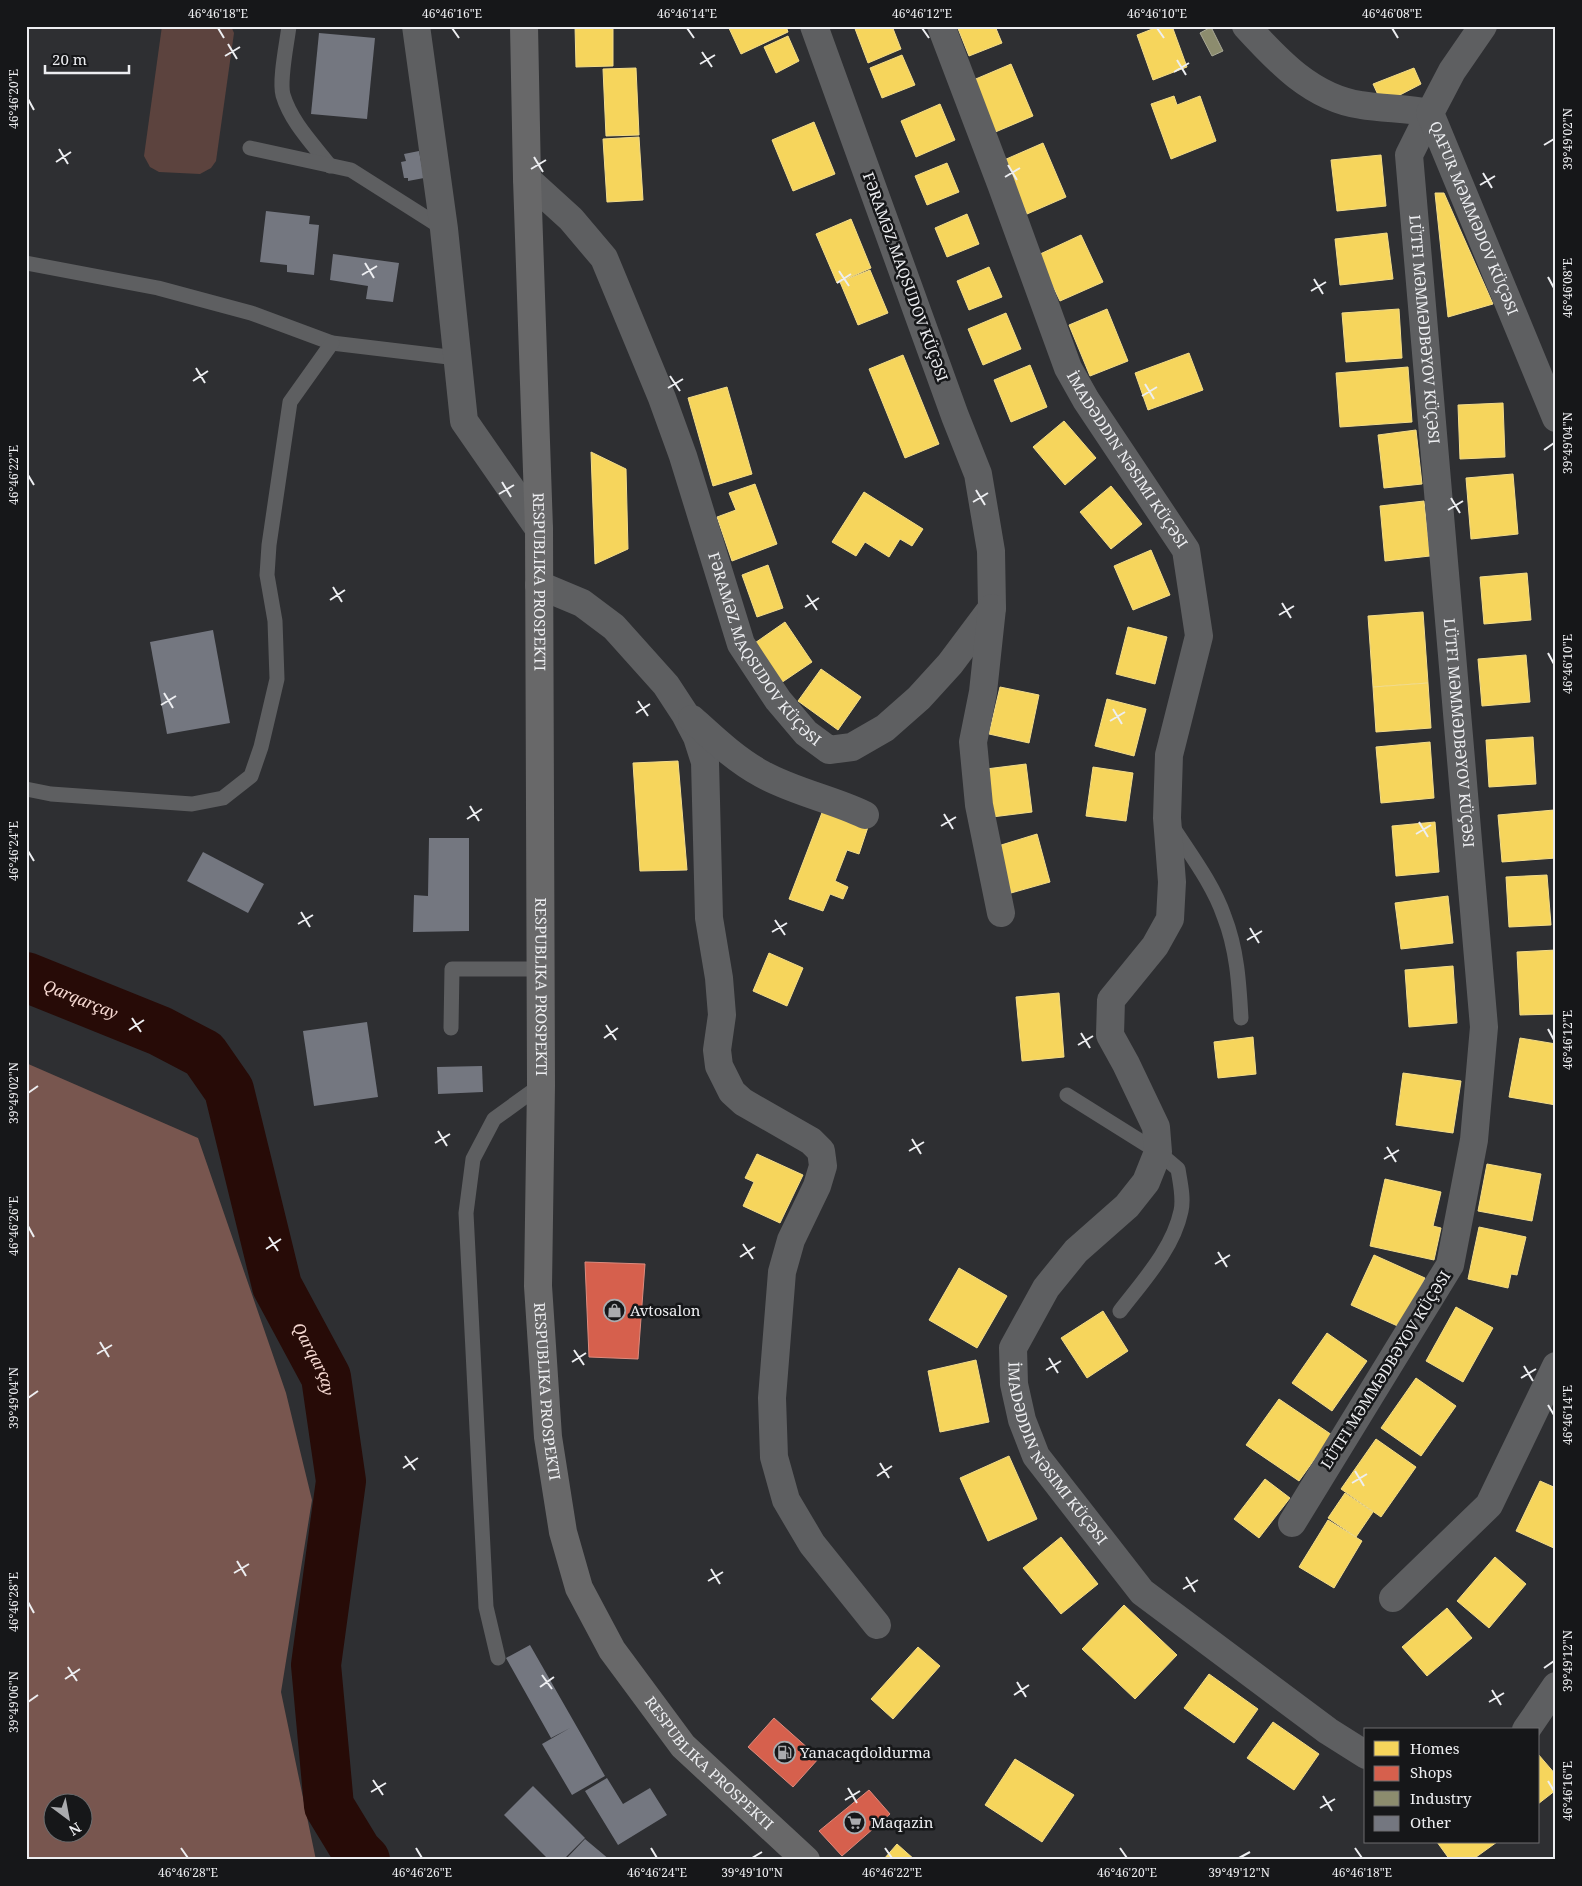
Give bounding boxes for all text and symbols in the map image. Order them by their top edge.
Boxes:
text: 46°46'18"E [188,5,248,22]
text: 46°46'16"E [422,5,482,22]
text: 46°46'14"E [657,5,717,22]
text: 46°46'12"E [892,5,952,22]
text: 46°46'10"E [1127,5,1187,22]
text: 46°46'08"E [1362,5,1422,22]
scale bar [45,42,129,74]
text: 20 m [52,49,87,69]
text: 46°46'20"E [5,69,22,129]
text: 39°49'02"N [1559,108,1576,170]
street label: QAFUR MƏMMƏDOV KÜÇƏSI [1425,118,1523,318]
street label: FƏRAMƏZ MAQSUDOV KÜÇƏSI [859,169,953,384]
street label: LÜTFI MƏMMƏDBƏYOV KÜÇƏSI [1405,214,1445,445]
text: 46°46'08"E [1559,258,1576,318]
street label: İMADƏDDIN NƏSIMI KÜÇƏSI [1063,367,1193,552]
text: 39°49'04"N [1559,412,1576,474]
text: 46°46'22"E [5,445,22,505]
street label: RESPUBLIKA PROSPEKTI [529,492,551,671]
street label: FƏRAMƏZ MAQSUDOV KÜÇƏSI [704,550,825,750]
street label: LÜTFI MƏMMƏDBƏYOV KÜÇƏSI [1440,617,1480,848]
text: 46°46'10"E [1559,634,1576,694]
text: 46°46'24"E [5,821,22,881]
street label: RESPUBLIKA PROSPEKTI [531,897,552,1076]
water label: Qarqarçay [40,974,121,1024]
text: 46°46'12"E [1559,1010,1576,1070]
text: 39°49'02"N [5,1062,22,1124]
text: 46°46'26"E [5,1196,22,1256]
street label: LÜTFI MƏMMƏDBƏYOV KÜÇƏSI [1316,1267,1455,1472]
shop icon: Avtosalon [602,1299,626,1323]
place label: Avtosalon [630,1300,701,1320]
street label: RESPUBLIKA PROSPEKTI [530,1302,566,1482]
water label: Qarqarçay [288,1318,340,1397]
street label: İMADƏDDIN NƏSIMI KÜÇƏSI [1004,1361,1112,1548]
text: 39°49'04"N [5,1367,22,1429]
text: 46°46'14"E [1559,1385,1576,1445]
text: 46°46'28"E [5,1572,22,1632]
text: 39°49'12"N [1559,1630,1576,1692]
text: 39°49'06"N [5,1671,22,1733]
street label: RESPUBLIKA PROSPEKTI [641,1692,778,1834]
legend [1364,1728,1540,1844]
text: Homes [1410,1738,1460,1758]
fuel station icon: Yanacaqdoldurma [772,1741,796,1765]
place label: Yanacaqdoldurma [799,1742,931,1762]
text: 46°46'16"E [1559,1761,1576,1821]
text: Shops [1410,1762,1453,1782]
text: Industry [1410,1788,1472,1808]
north arrow [42,1794,92,1844]
supermarket icon: Maqazin [843,1811,867,1835]
place label: Maqazin [871,1812,934,1832]
text: Other [1410,1812,1451,1832]
text: N [65,1818,85,1840]
text: 46°46'28"E [158,1864,218,1881]
text: 46°46'26"E [392,1864,452,1881]
text: 46°46'24"E [627,1864,687,1881]
text: 39°49'10"N [721,1864,783,1881]
text: 46°46'22"E [862,1864,922,1881]
text: 46°46'20"E [1097,1864,1157,1881]
text: 39°49'12"N [1208,1864,1270,1881]
text: 46°46'18"E [1332,1864,1392,1881]

